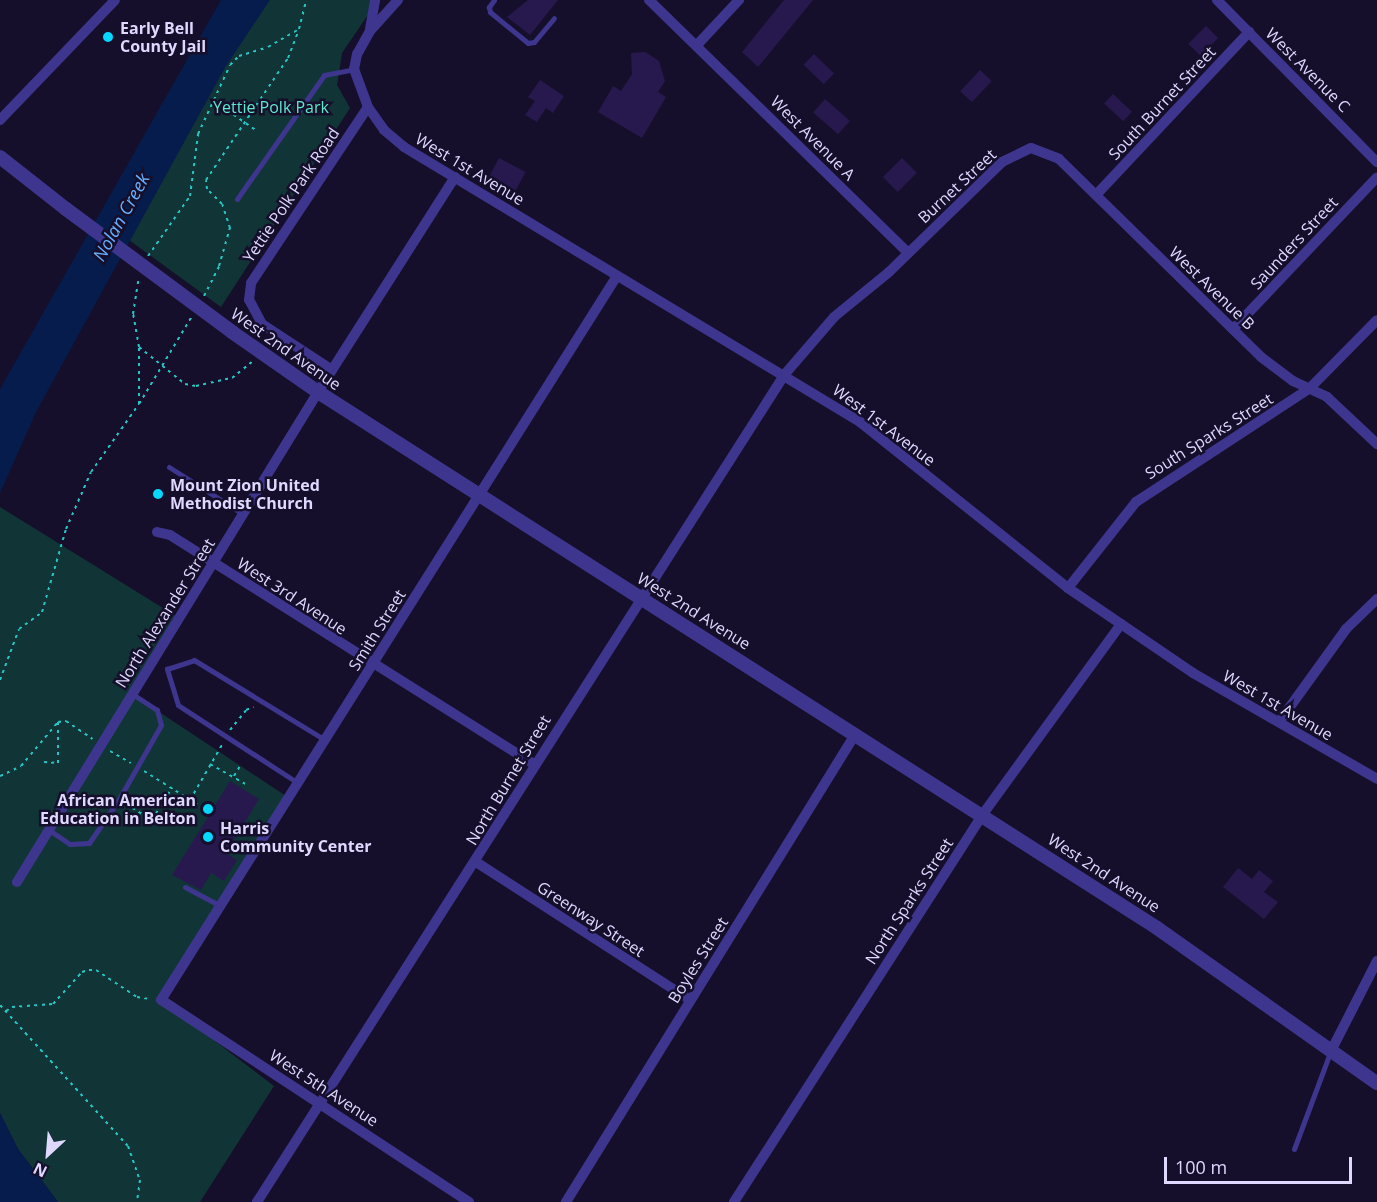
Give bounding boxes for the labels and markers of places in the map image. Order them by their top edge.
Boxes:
place label: Early Bell County Jail [120,18,206,56]
marker: Early Bell County Jail [101,30,115,44]
place label: Mount Zion United Methodist Church [170,475,320,513]
marker: Mount Zion United Methodist Church [151,487,165,501]
place label: African American Education in Belton [40,790,196,828]
marker: African American Education in Belton [201,802,215,816]
place label: Harris Community Center [220,818,371,856]
marker: Harris Community Center [201,830,215,844]

